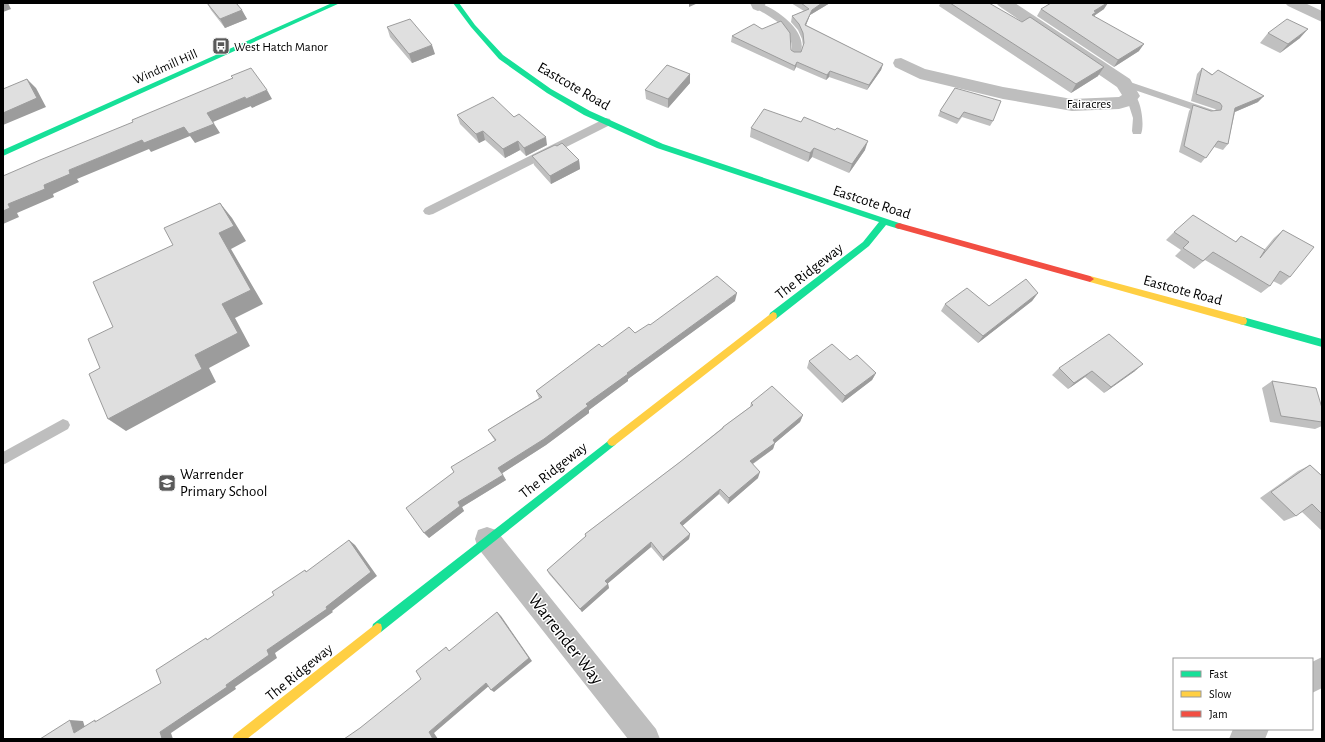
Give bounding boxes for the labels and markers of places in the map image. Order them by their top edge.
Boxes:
bus stop icon: West Hatch Manor [211,36,231,56]
place label: West Hatch Manor [234,41,329,54]
place label: Warrender Primary School [180,467,268,499]
school or university icon: Warrender Primary School [157,473,177,493]

